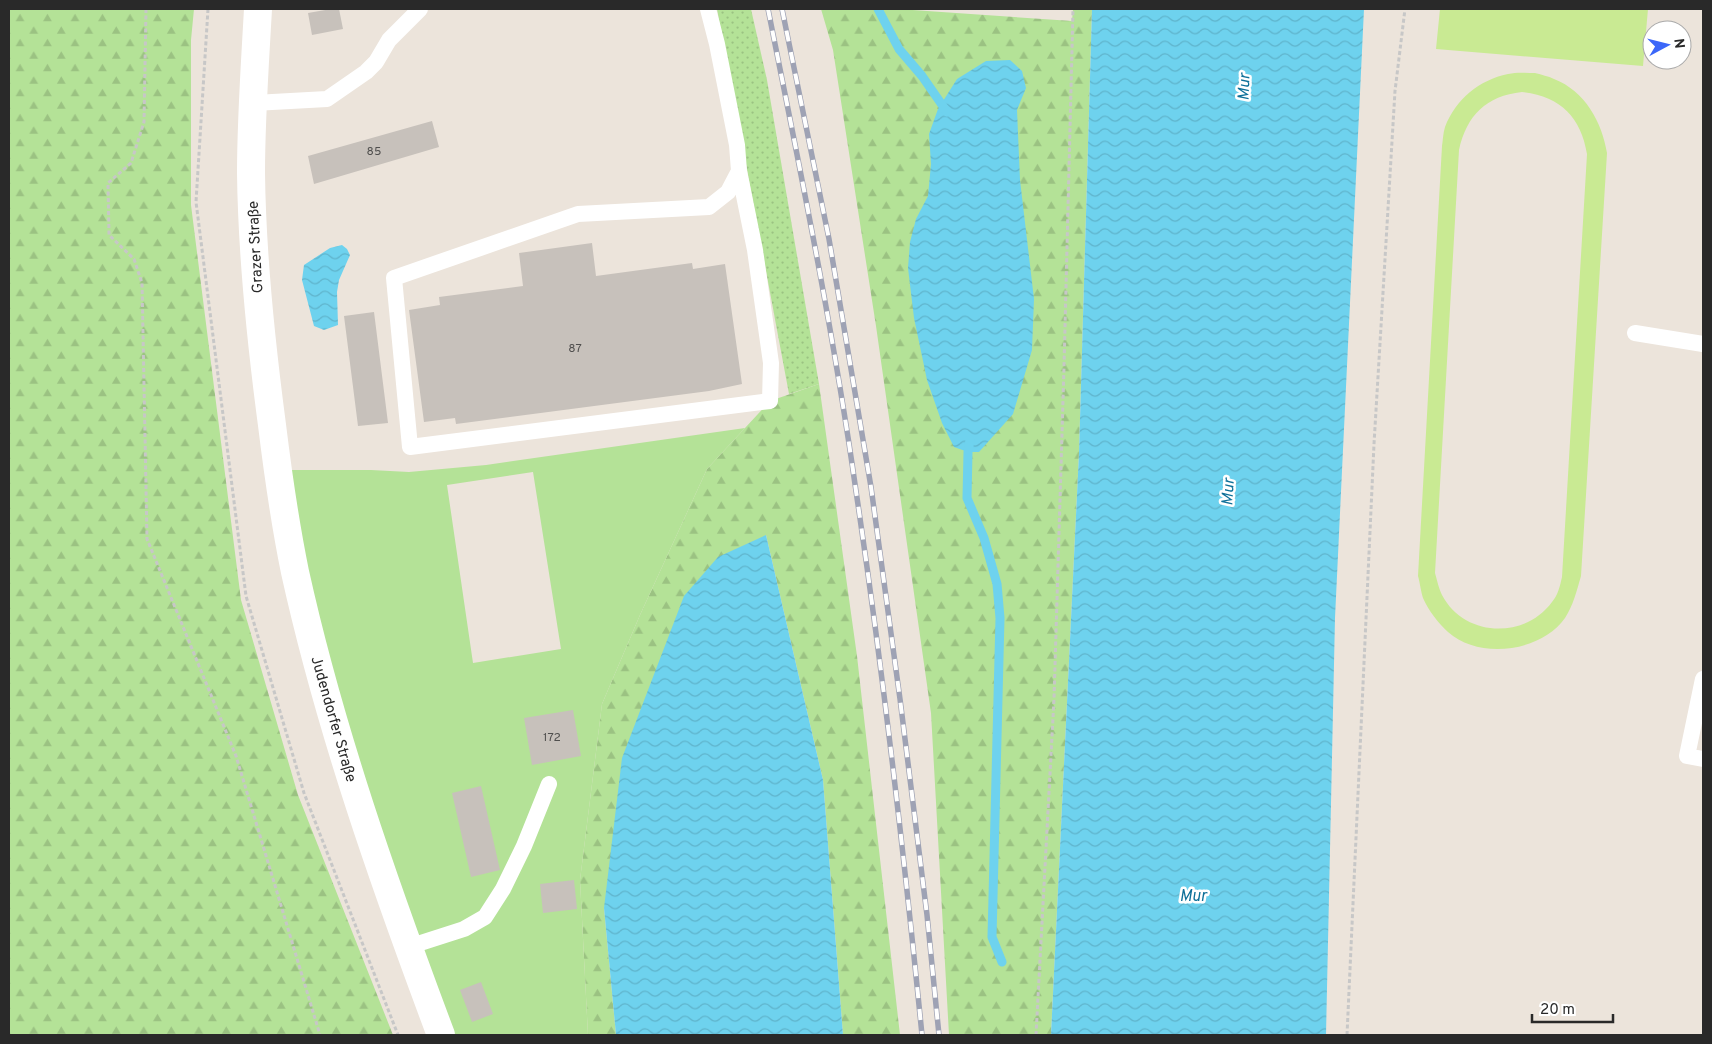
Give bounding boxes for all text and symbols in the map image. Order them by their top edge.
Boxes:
north arrow [1642,20,1692,70]
text: N [1669,38,1687,50]
water label: Mur [1235,71,1256,101]
house number: 85 [367,144,381,160]
street label: Grazer Straße [245,200,268,294]
house number: 87 [568,341,582,357]
water label: Mur [1218,476,1240,506]
street label: Judendorfer Straße [305,654,360,785]
house number: 172 [543,730,561,746]
water label: Mur [1179,887,1208,907]
scale bar [1532,992,1613,1024]
text: 20 m [1540,1001,1575,1020]

